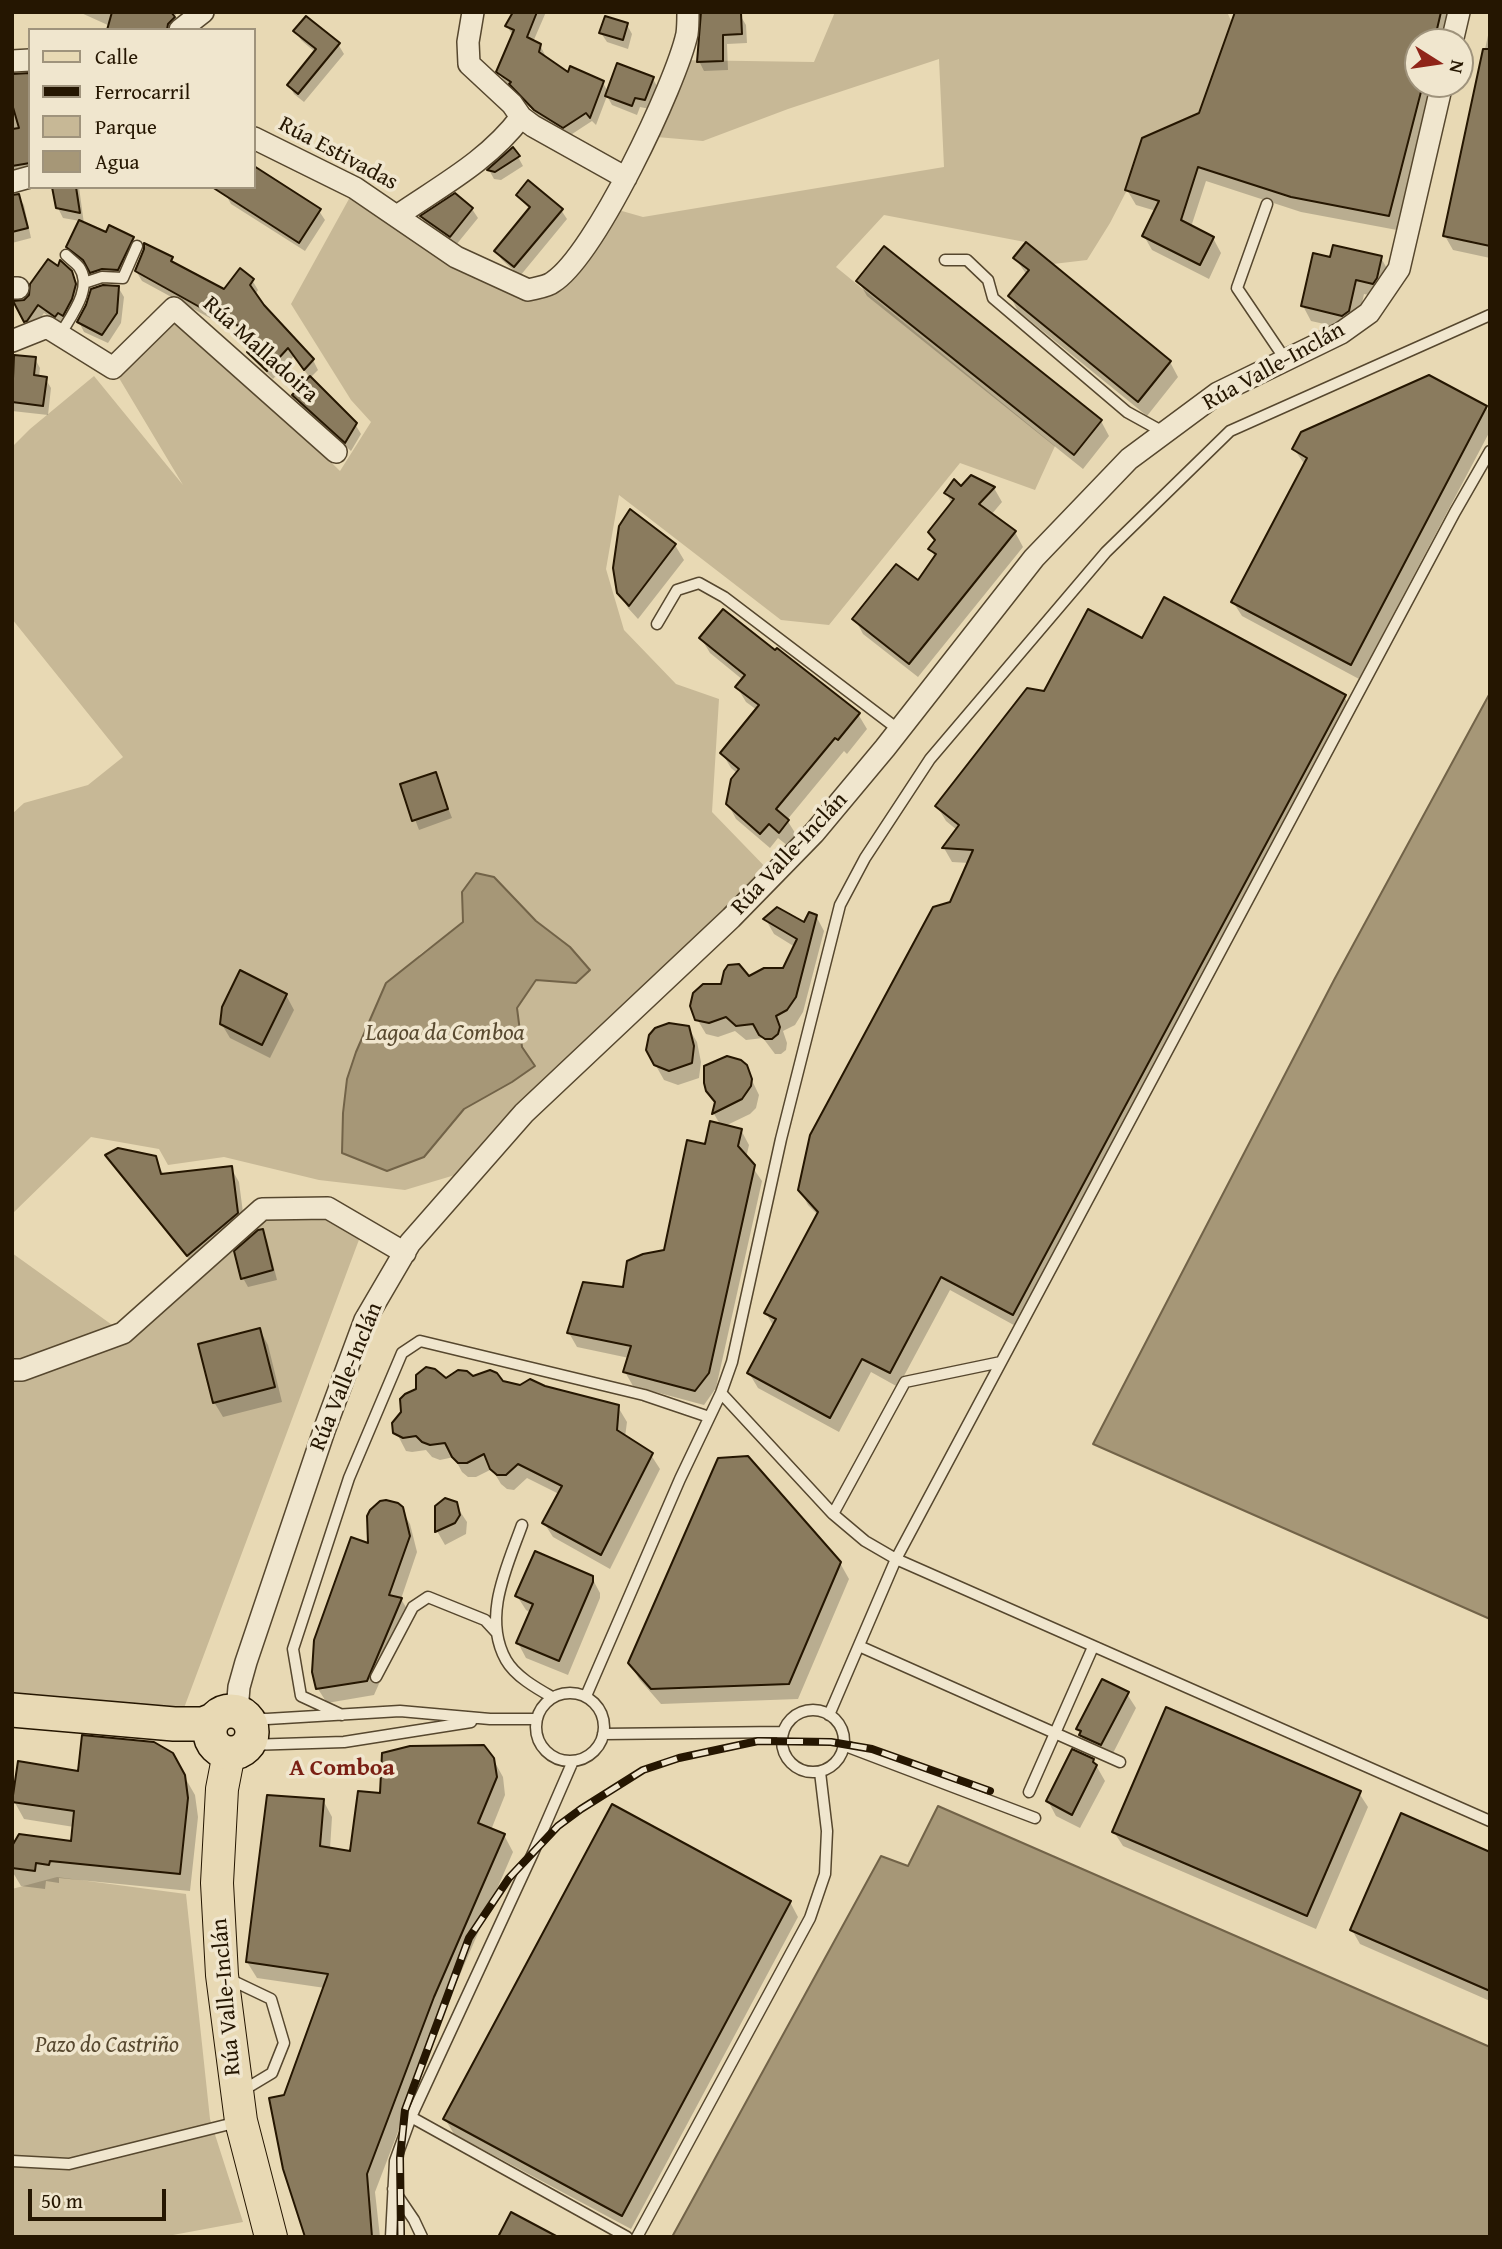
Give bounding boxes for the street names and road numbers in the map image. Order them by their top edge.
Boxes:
street label: Rúa Estivadas [274,111,402,197]
street label: Rúa Malladoira [197,291,323,409]
street label: Rúa Valle-Inclán [1198,317,1350,417]
street label: Rúa Valle-Inclán [726,787,854,921]
street label: Rúa Valle-Inclán [305,1299,389,1455]
street label: Rúa Valle-Inclán [206,1917,248,2077]

